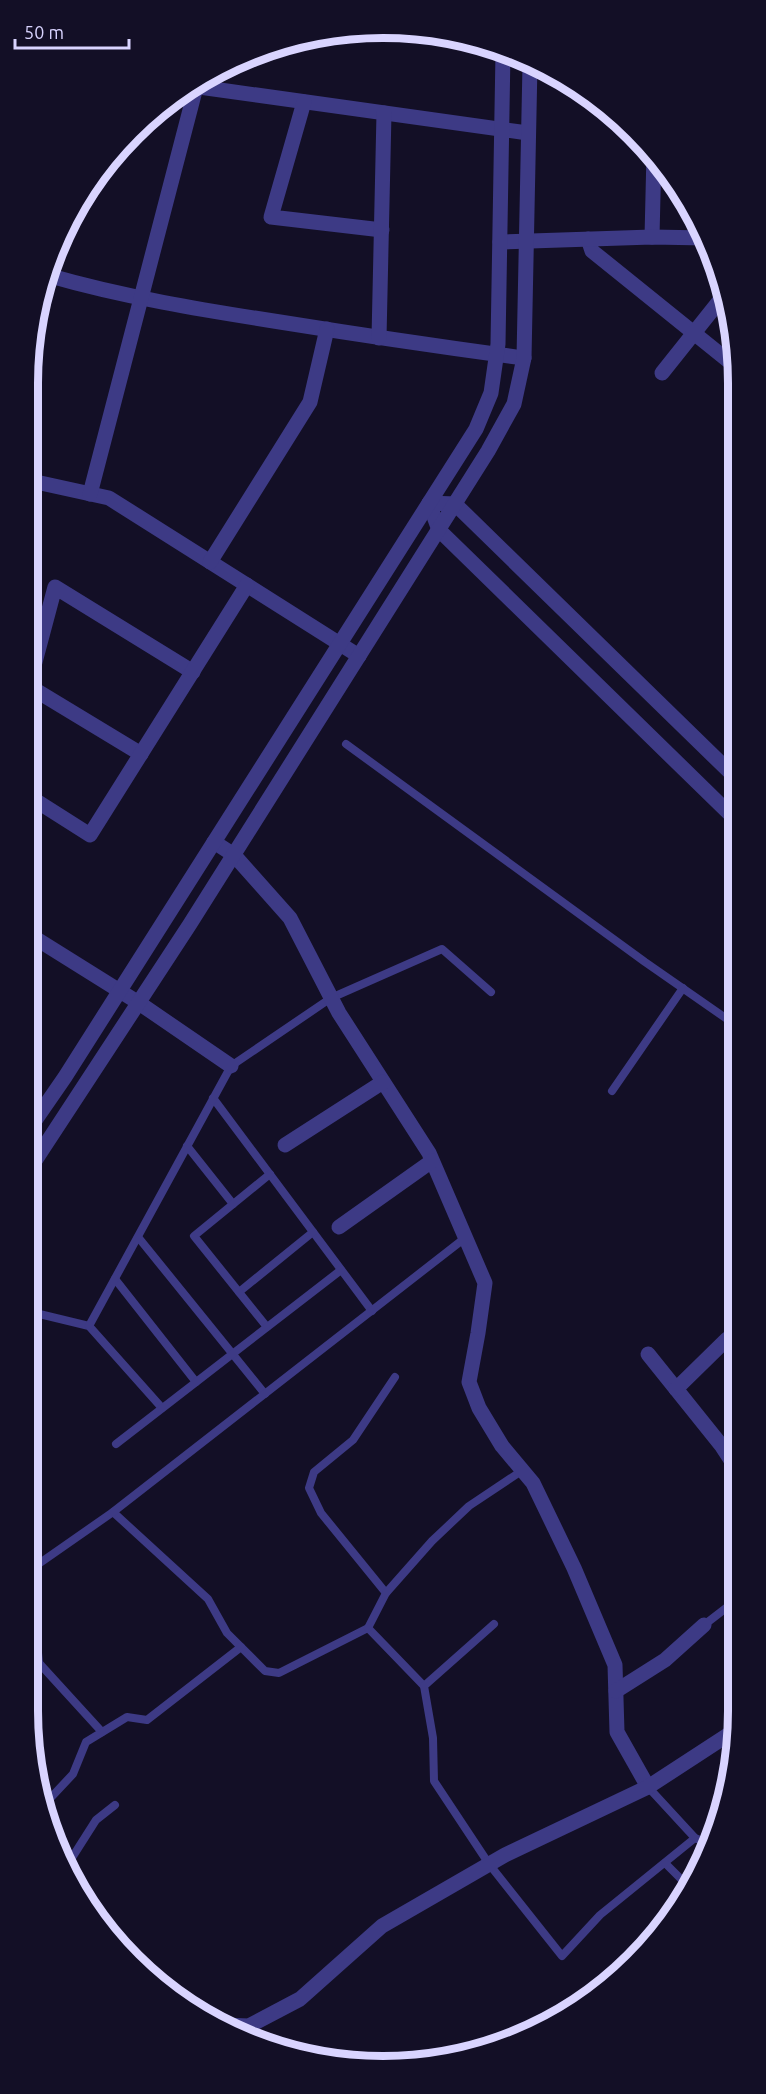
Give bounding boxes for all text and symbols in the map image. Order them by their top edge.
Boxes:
scale bar [15,12,129,50]
text: 50 m [24,22,64,42]

